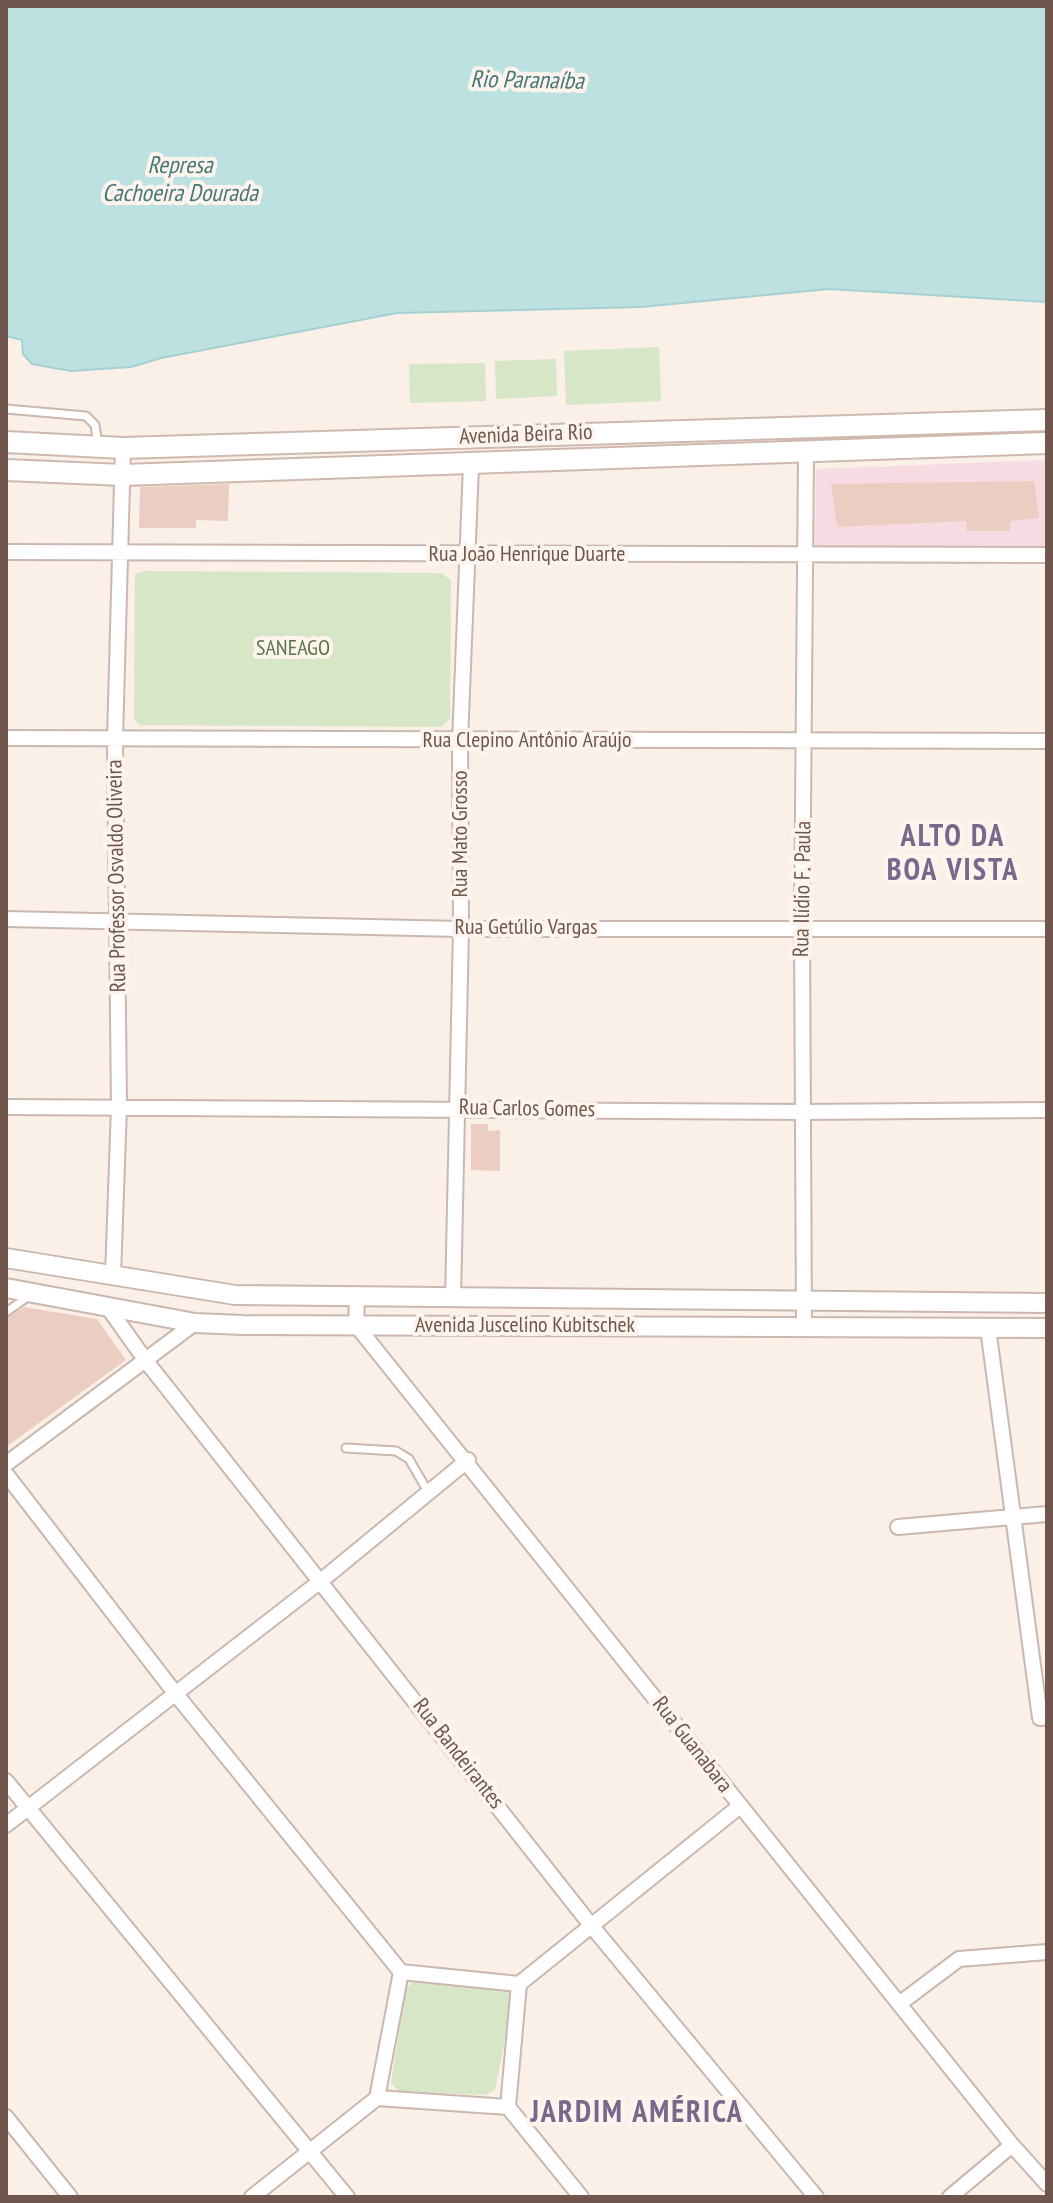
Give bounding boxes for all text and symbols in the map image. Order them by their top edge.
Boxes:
water label: Rio Paranaíba [470,66,584,96]
water label: Represa Cachoeira Dourada [102,152,258,208]
street label: Avenida Beira Rio [459,419,593,451]
street label: Rua João Henrique Duarte [429,542,625,568]
park label: SANEAGO [256,636,330,662]
street label: Rua Clepino Antônio Araújo [422,728,632,754]
street label: Rua Professor Osvaldo Oliveira [102,759,132,993]
street label: Rua Mato Grosso [448,770,474,898]
district label: ALTO DA BOA VISTA [887,819,1019,890]
street label: Rua Ilídio F. Paula [789,821,817,957]
street label: Rua Getúlio Vargas [455,915,597,941]
street label: Rua Carlos Gomes [459,1095,595,1123]
street label: Avenida Juscelino Kubitschek [415,1313,635,1339]
street label: Rua Guanabara [646,1692,738,1798]
street label: Rua Bandeirantes [407,1694,509,1814]
district label: JARDIM AMÉRICA [530,2095,744,2131]

